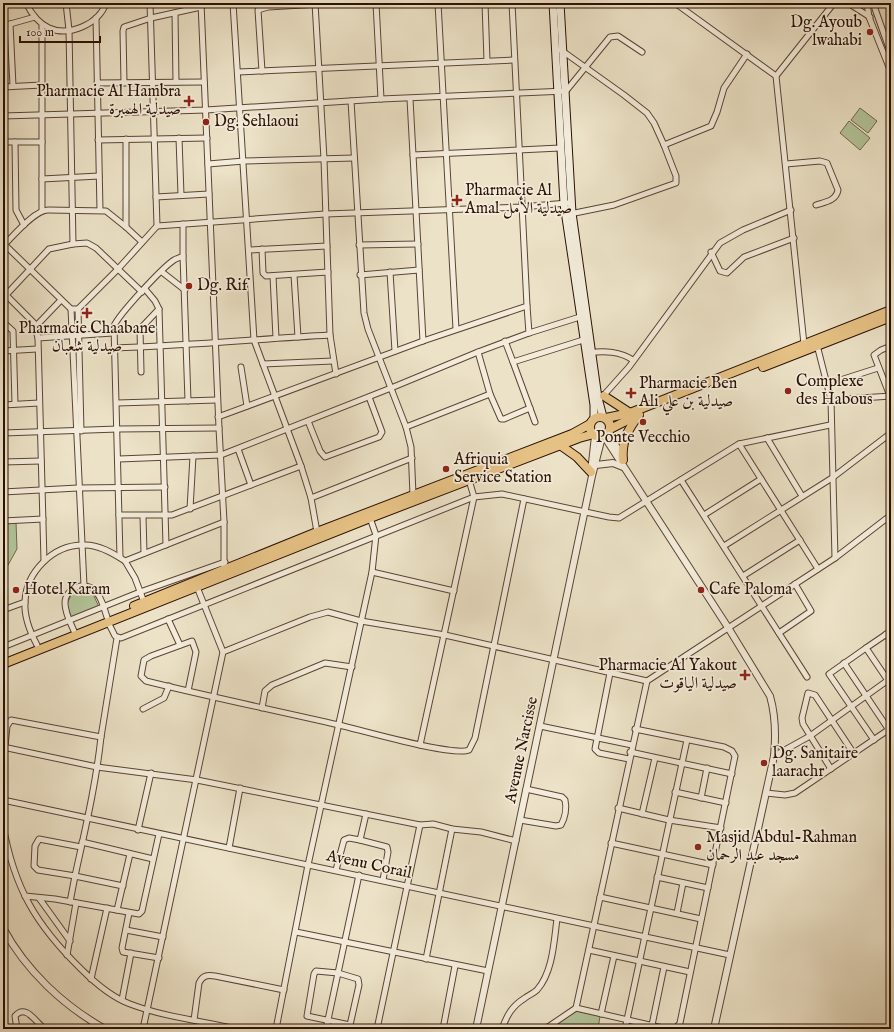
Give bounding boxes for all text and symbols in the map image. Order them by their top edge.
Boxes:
place label: Dg. Ayoub lwahabi [790,13,862,51]
scale bar [20,18,100,44]
text: 100 m [26,25,54,40]
marker: Dg. Ayoub lwahabi [865,27,875,37]
place label: Pharmacie Al Hambra صيدلية الهمبرة [36,82,181,120]
marker: Pharmacie Al Hambra صيدلية الهمبرة [184,96,194,106]
place label: Dg. Sehlaoui [214,112,299,132]
marker: Dg. Sehlaoui [201,117,211,127]
place label: Pharmacie Al Amal صيدلية الأمل [464,181,572,219]
marker: Pharmacie Al Amal صيدلية الأمل [452,195,462,205]
place label: Dg. Rif [197,276,251,296]
marker: Dg. Rif [184,281,194,291]
marker: Pharmacie Chaabane صيدلية شعبان [82,308,92,318]
place label: Pharmacie Chaabane صيدلية شعبان [19,319,155,357]
place label: Complexe des Habous [796,372,873,410]
place label: Pharmacie Ben Ali صيدلية بن علي [638,374,738,416]
marker: Complexe des Habous [783,386,793,396]
marker: Pharmacie Ben Ali صيدلية بن علي [626,388,636,398]
marker: Ponte Vecchio [638,417,648,427]
place label: Ponte Vecchio [596,428,691,448]
place label: Afriquia Service Station [453,450,552,488]
marker: Afriquia Service Station [441,464,451,474]
place label: Hotel Karam [24,580,110,600]
place label: Cafe Paloma [709,580,792,600]
marker: Hotel Karam [11,585,21,595]
marker: Cafe Paloma [696,585,706,595]
place label: Pharmacie Al Yakout صيدلية الياقوت [598,656,738,694]
marker: Pharmacie Al Yakout صيدلية الياقوت [740,670,750,680]
street label: Avenue Narcisse [501,695,543,806]
place label: Dg. Sanitaire laarachr [772,744,858,782]
marker: Dg. Sanitaire laarachr [759,758,769,768]
place label: Masjid Abdul-Rahman مسجد عبد الرحمان [706,828,857,866]
marker: Masjid Abdul-Rahman مسجد عبد الرحمان [693,842,703,852]
street label: Avenu Corail [324,846,414,884]

